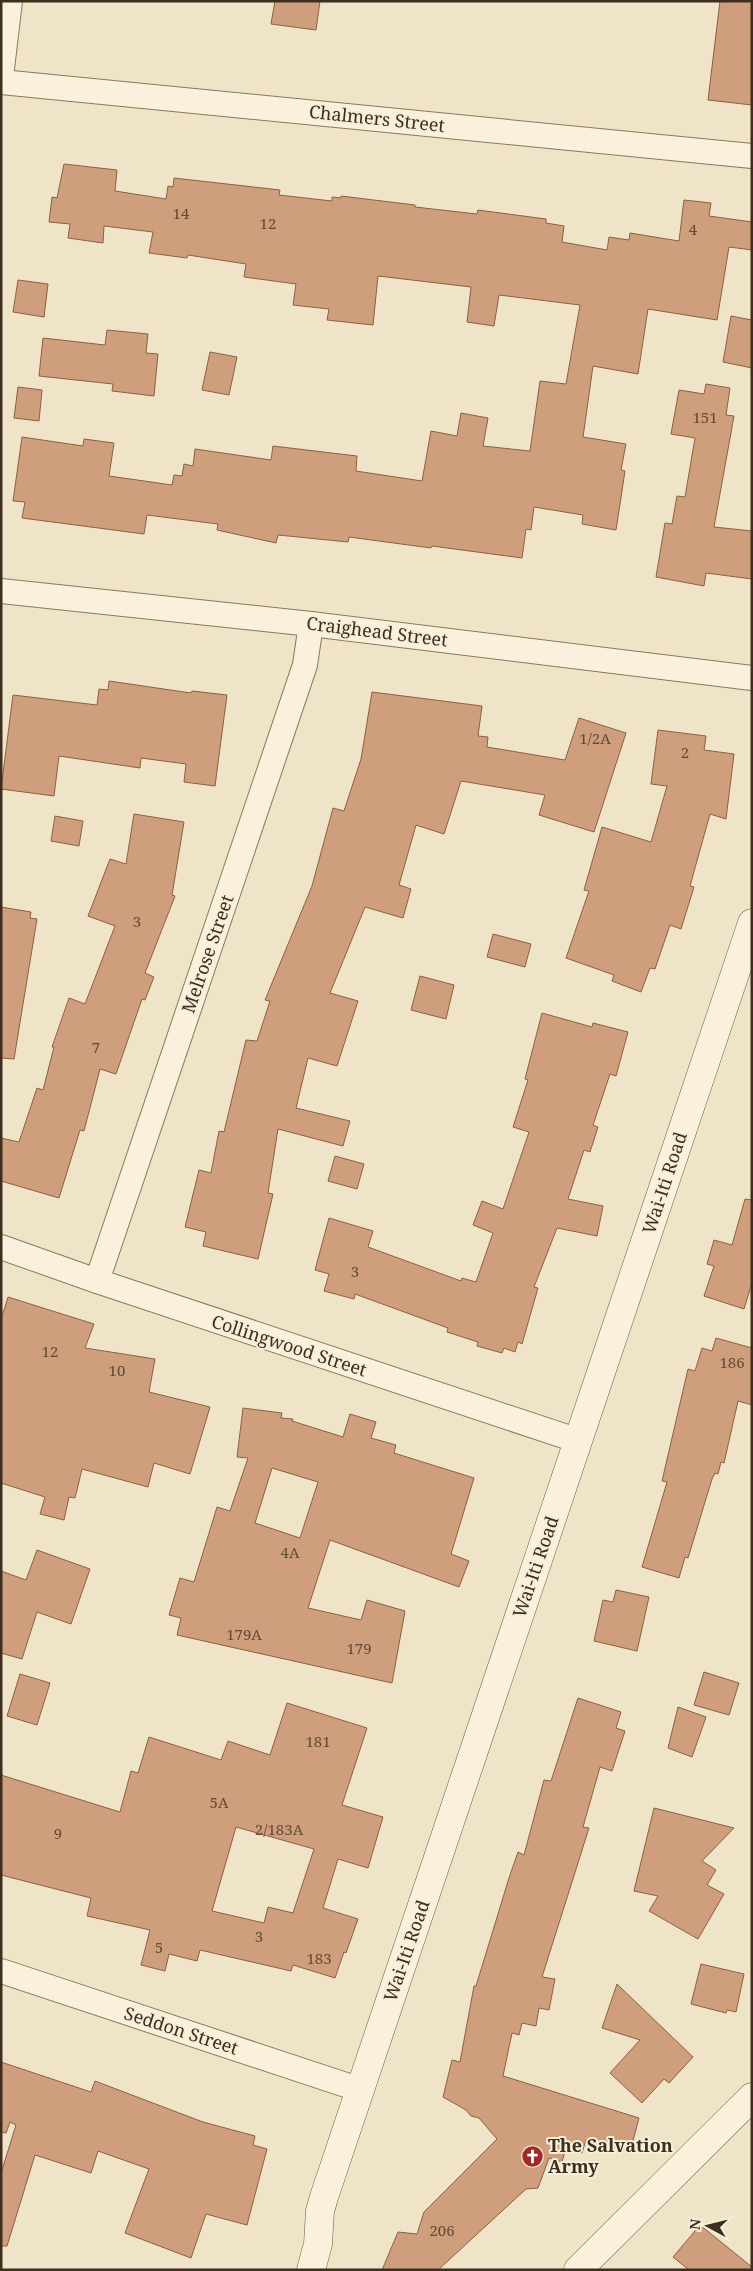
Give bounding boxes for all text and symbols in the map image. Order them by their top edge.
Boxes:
street label: Chalmers Street [308,99,446,137]
house number: 14 [173,203,190,223]
house number: 12 [260,213,276,233]
house number: 4 [689,219,698,239]
house number: 151 [692,407,718,427]
street label: Craighead Street [305,610,449,652]
house number: 1/2A [579,728,611,748]
house number: 2 [681,742,689,762]
street label: Melrose Street [176,891,239,1016]
house number: 3 [133,911,141,931]
house number: 7 [92,1037,100,1057]
street label: Wai-Iti Road [636,1129,692,1237]
house number: 3 [351,1261,359,1281]
street label: Collingwood Street [209,1309,370,1381]
house number: 12 [42,1341,58,1361]
house number: 186 [719,1352,745,1372]
house number: 10 [109,1360,125,1380]
street label: Wai-Iti Road [506,1513,564,1621]
house number: 4A [281,1542,300,1562]
house number: 179A [226,1624,262,1644]
house number: 179 [346,1638,372,1658]
house number: 181 [305,1731,331,1751]
house number: 5A [210,1792,229,1812]
house number: 2/183A [255,1819,304,1839]
house number: 9 [54,1823,62,1843]
street label: Wai-Iti Road [377,1897,435,2005]
house number: 3 [255,1926,263,1946]
house number: 5 [155,1937,163,1957]
house number: 183 [306,1948,332,1968]
street label: Seddon Street [121,2000,241,2060]
place label: The Salvation Army [548,2133,673,2178]
church icon: The Salvation Army [520,2144,544,2168]
north arrow [683,2201,733,2251]
text: N [684,2218,705,2231]
house number: 206 [429,2220,455,2240]

